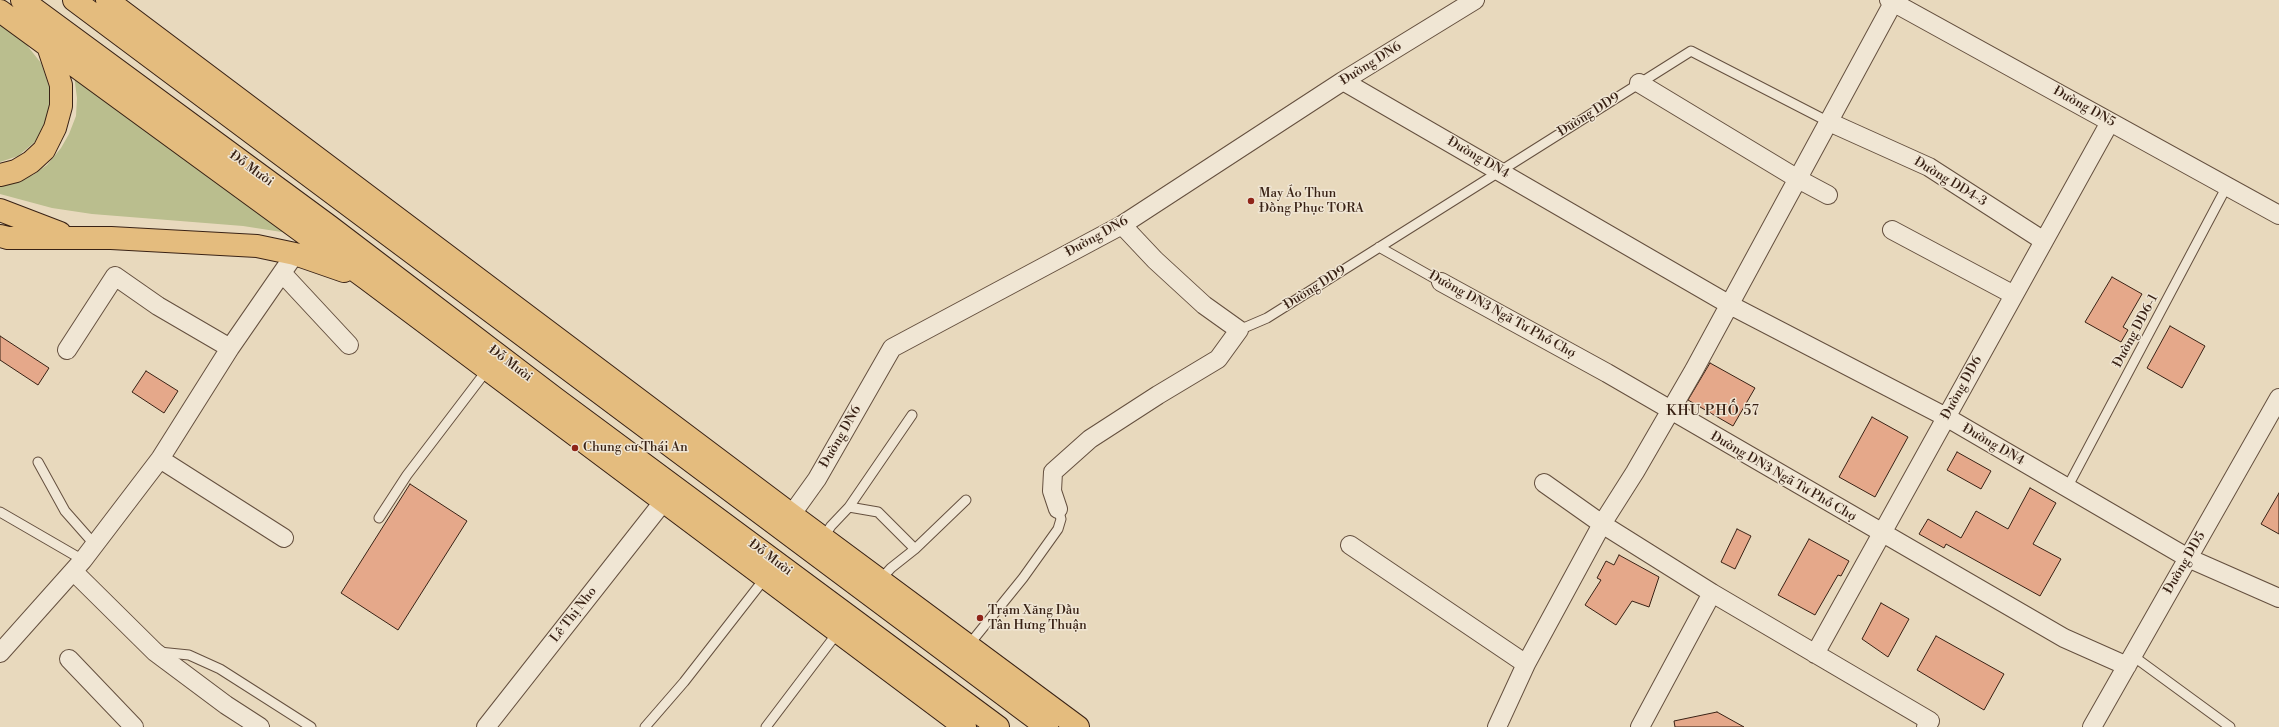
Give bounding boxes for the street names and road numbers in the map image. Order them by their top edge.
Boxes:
street label: Đường DN6 [1337,39,1405,89]
street label: Đường DN5 [2050,84,2118,130]
street label: Đường DD9 [1555,90,1623,140]
street label: Đường DN4 [1444,134,1512,182]
street label: Đỗ Mười [226,148,276,190]
street label: Đường DD4-3 [1911,154,1989,210]
street label: Đường DN6 [1063,213,1131,261]
street label: Đường DD9 [1281,263,1349,313]
street label: Đường DN3 Ngã Tư Phố Chợ [1426,268,1578,362]
street label: Đường DD6-1 [2110,292,2162,370]
street label: Đỗ Mười [485,343,535,385]
street label: Đường DD6 [1938,354,1986,422]
street label: Đường DN6 [817,403,865,471]
street label: Đường DN4 [1959,421,2027,469]
street label: Đường DN3 Ngã Tư Phố Chợ [1707,429,1859,525]
street label: Đường DD5 [2161,529,2209,597]
street label: Đỗ Mười [745,537,795,579]
street label: Lê Thị Nho [547,584,601,646]

